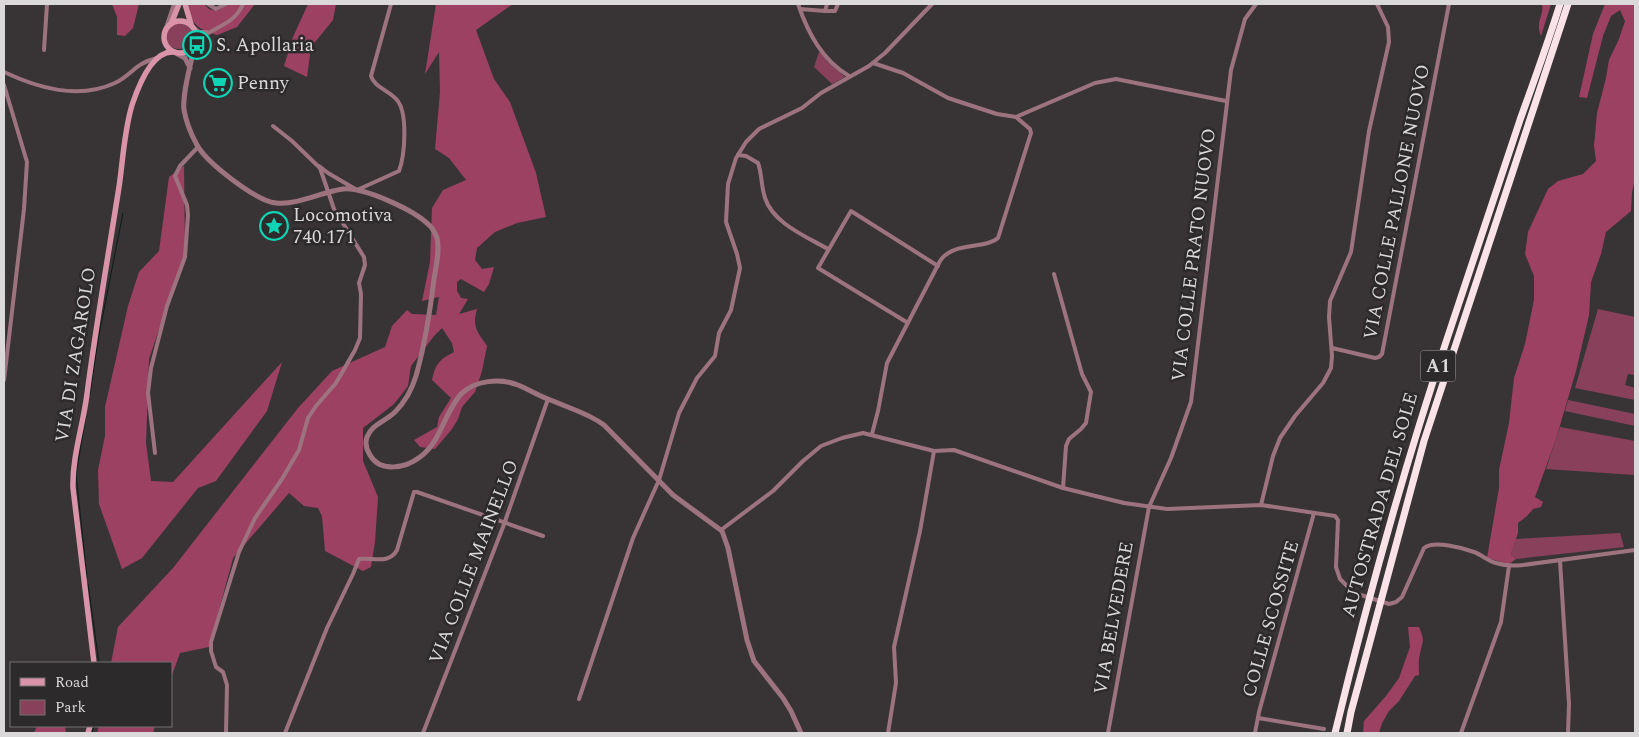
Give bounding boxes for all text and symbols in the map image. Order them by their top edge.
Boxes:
bus stop icon: S. Apollaria [182,30,212,60]
place label: S. Apollaria [216,31,315,60]
street label: VIA COLLE PALLONE NUOVO [1356,62,1438,342]
supermarket icon: Penny [203,68,233,98]
place label: Penny [237,69,290,98]
street label: VIA COLLE PRATO NUOVO [1164,127,1224,383]
place label: Locomotiva 740.171 [293,201,393,252]
place icon: Locomotiva 740.171 [259,211,289,241]
street label: VIA DI ZAGAROLO [48,265,104,445]
road number: A1 [1420,351,1456,382]
street label: AUTOSTRADA DEL SOLE [1334,389,1426,621]
street label: VIA COLLE MAINELLO [422,456,526,668]
street label: COLLE SCOSSITE [1235,537,1307,701]
street label: VIA BELVEDERE [1086,539,1142,697]
legend [10,662,172,727]
text: Road [55,671,89,694]
text: Park [55,696,86,719]

